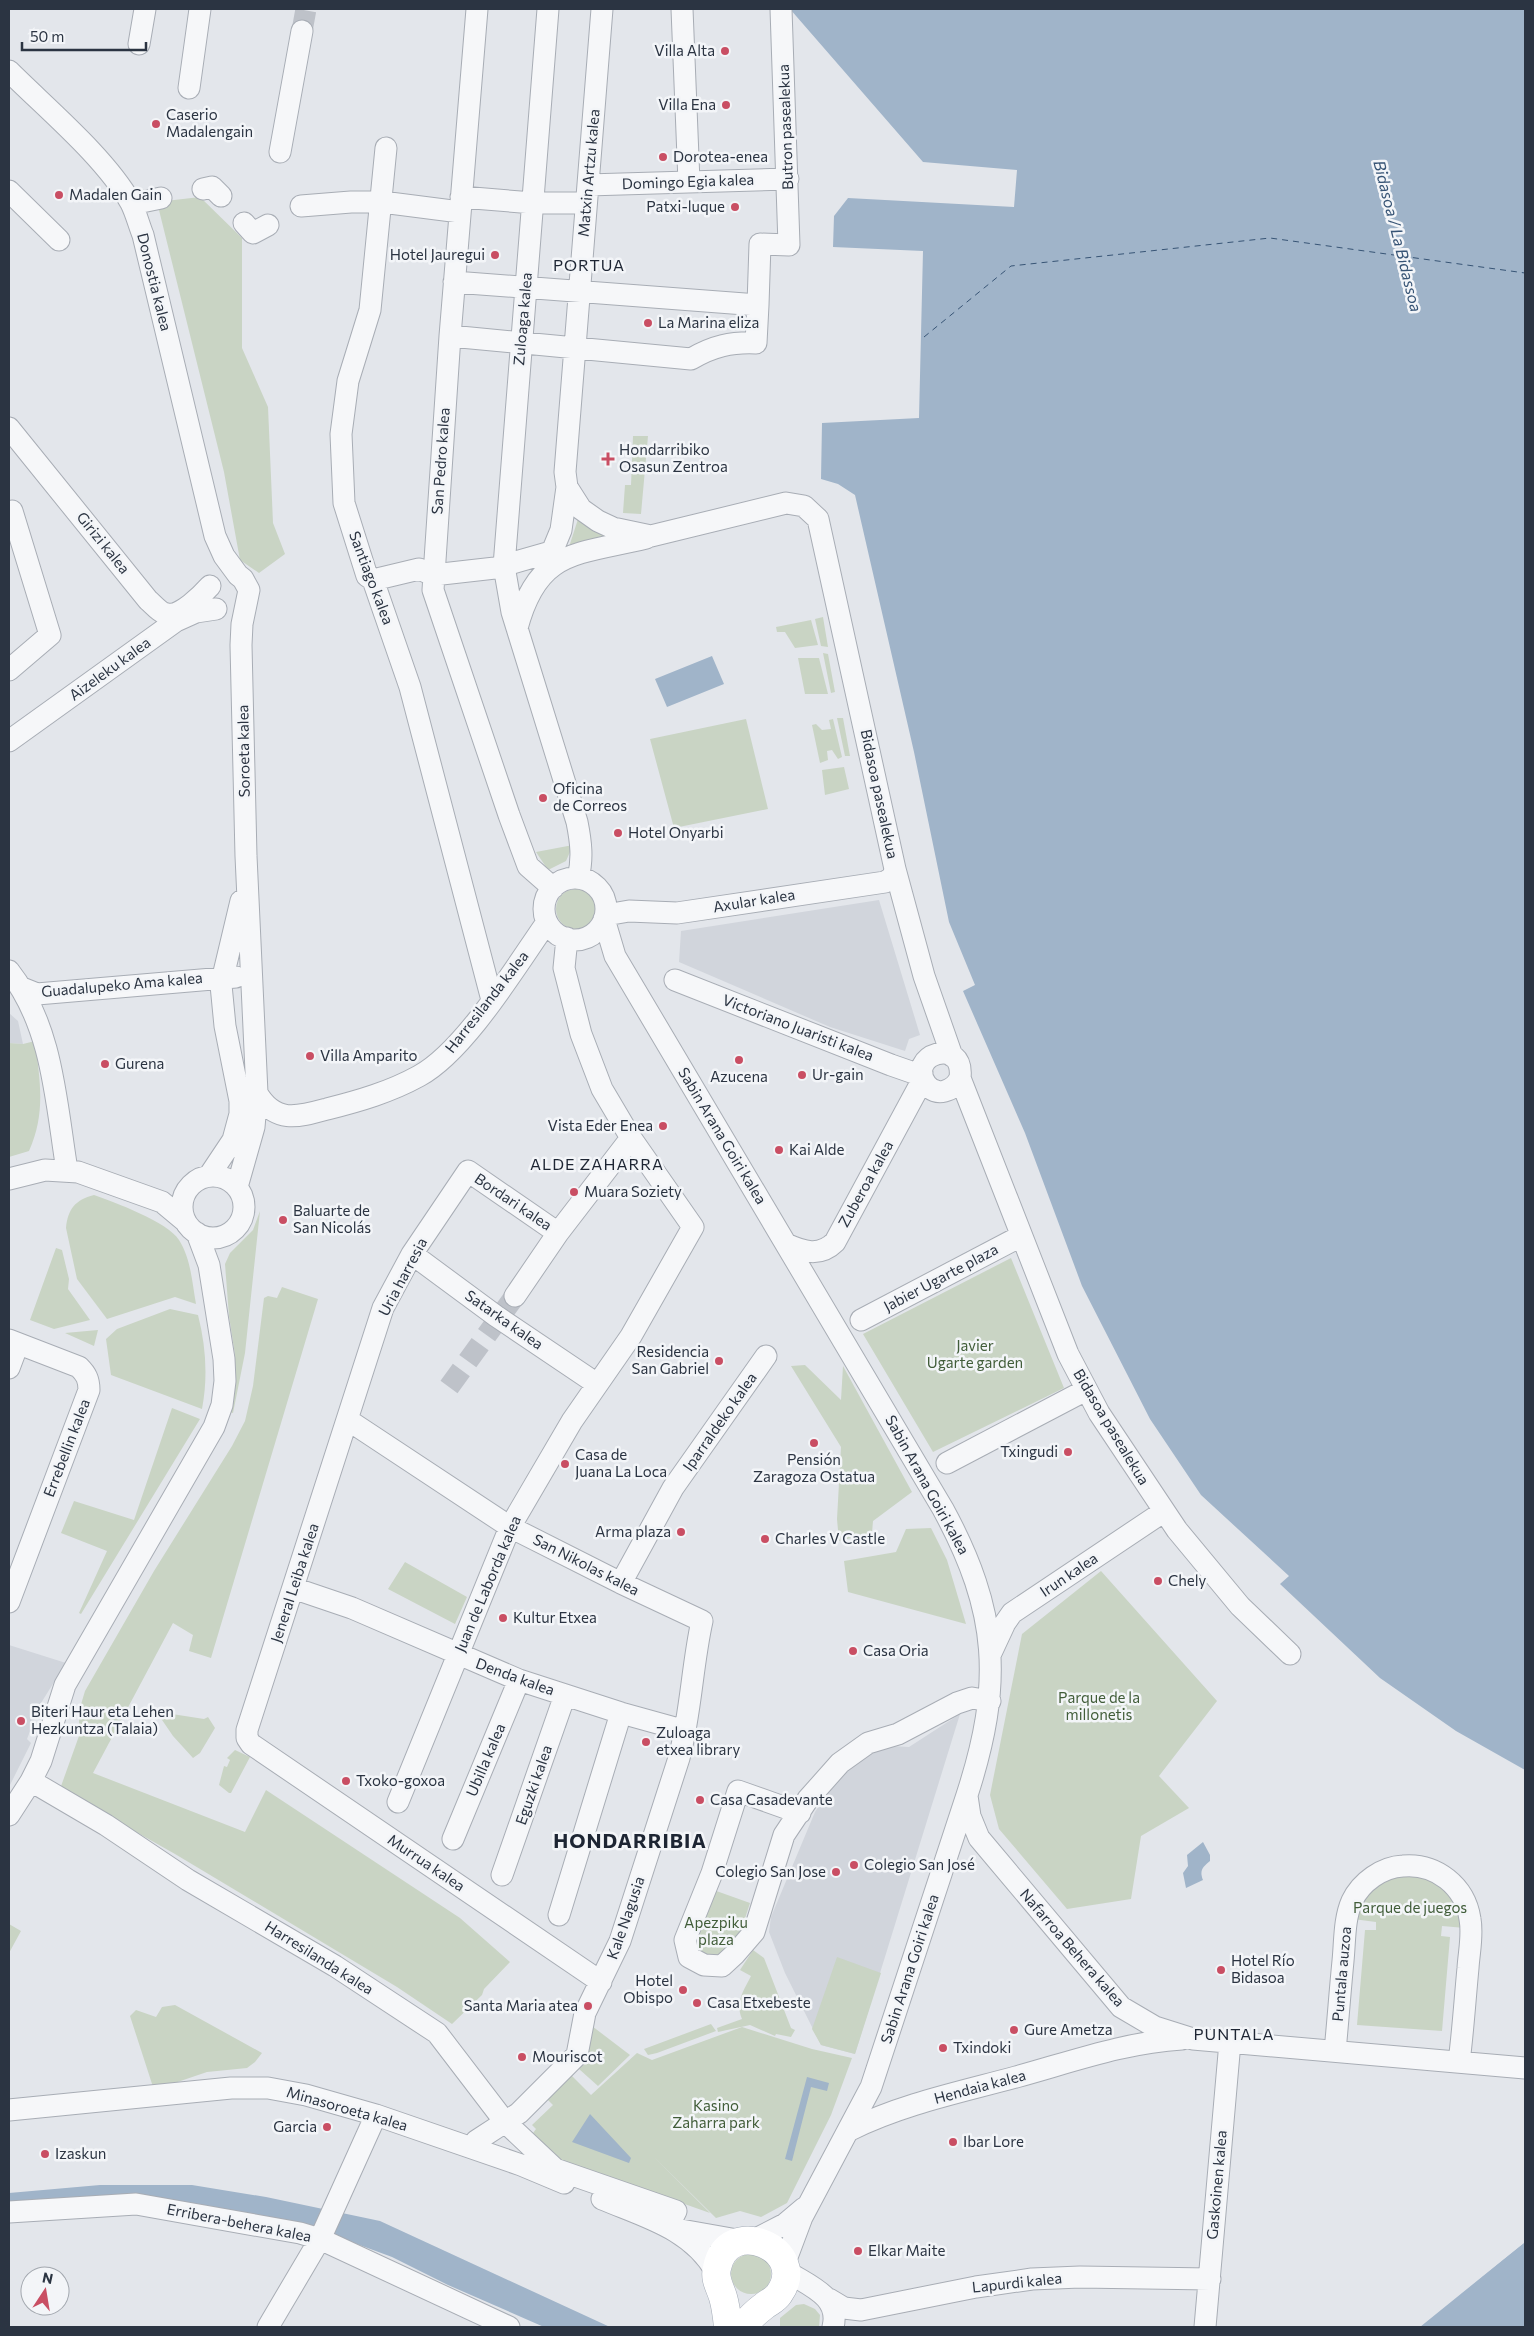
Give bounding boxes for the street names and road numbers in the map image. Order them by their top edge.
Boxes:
street label: Butron pasealekua [774,64,796,190]
street label: Matxin Artzu kalea [573,108,603,238]
street label: Domingo Egia kalea [621,170,754,192]
street label: Donostia kalea [134,231,176,333]
street label: Zuloaga kalea [509,272,535,366]
street label: San Pedro kalea [427,407,453,515]
street label: Girizi kalea [73,508,134,577]
street label: Santiago kalea [346,528,398,627]
street label: Aizeleku kalea [65,633,154,704]
street label: Soroeta kalea [233,705,253,798]
street label: Bidasoa pasealekua [857,727,902,860]
street label: Axular kalea [712,885,796,915]
street label: Harresilanda kalea [441,947,532,1056]
street label: Guadalupeko Ama kalea [40,968,203,1000]
street label: Victoriano Juaristi kalea [720,990,876,1064]
street label: Sabin Arana Goiri kalea [675,1064,771,1207]
street label: Zuberoa kalea [834,1137,896,1230]
street label: Bordari kalea [472,1169,556,1234]
street label: Uria harresia [374,1234,430,1319]
street label: Jabier Ugarte plaza [880,1239,1001,1315]
street label: Satarka kalea [462,1286,547,1353]
street label: Bidasoa pasealekua [1070,1365,1154,1488]
street label: Iparraldeko kalea [679,1369,760,1474]
street label: Errebellin kalea [39,1396,93,1499]
street label: Sabin Arana Goiri kalea [882,1412,974,1557]
street label: Juan de Laborda kalea [450,1513,524,1655]
street label: Jeneral Leiba kalea [266,1521,322,1645]
street label: San Nikolas kalea [530,1530,643,1599]
street label: Irun kalea [1036,1548,1101,1600]
street label: Denda kalea [474,1653,557,1699]
street label: Ubilla kalea [462,1720,509,1799]
street label: Eguzki kalea [511,1742,555,1827]
street label: Murrua kalea [384,1830,469,1895]
street label: Kale Nagusia [602,1874,648,1962]
street label: Nafarroa Behera kalea [1017,1885,1129,2010]
street label: Sabin Arana Goiri kalea [876,1892,942,2046]
street label: Harresilanda kalea [262,1917,377,1998]
street label: Puntala auzoa [1328,1926,1354,2022]
street label: Hendaia kalea [932,2065,1028,2107]
street label: Minasoroeta kalea [285,2082,410,2134]
street label: Gaskoinen kalea [1202,2129,1230,2240]
street label: Erribera-behera kalea [165,2199,313,2245]
street label: Lapurdi kalea [971,2268,1063,2296]

